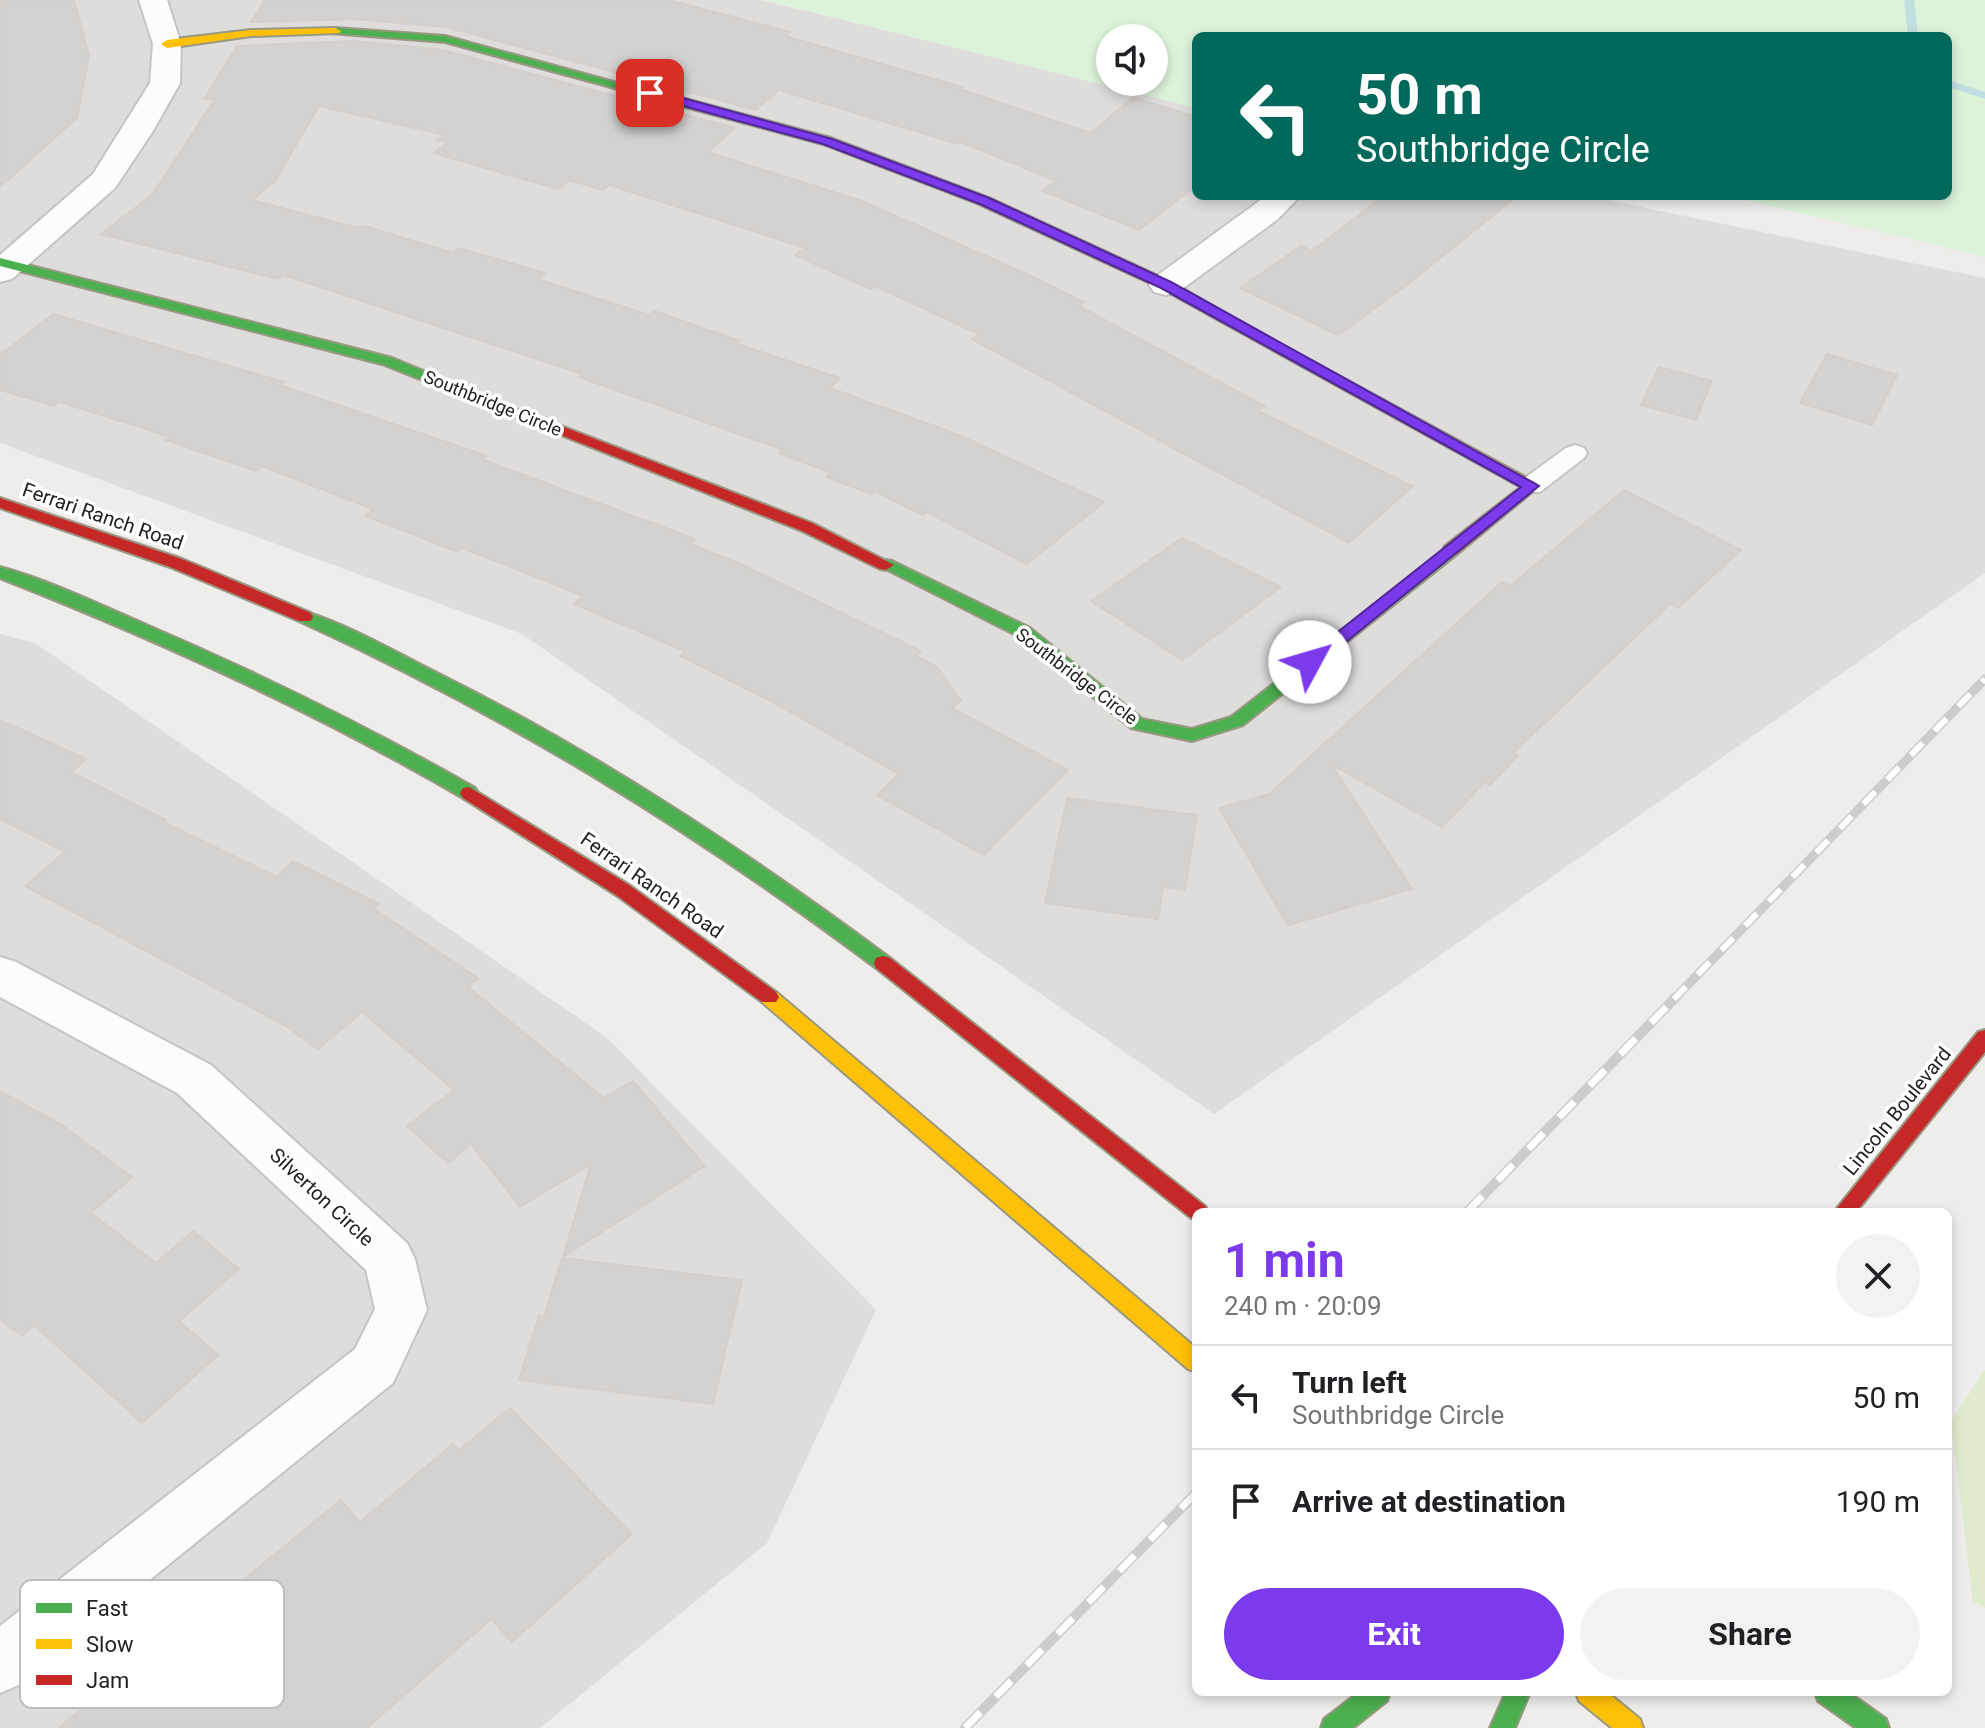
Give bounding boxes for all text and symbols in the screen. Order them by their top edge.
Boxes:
map controls [1096,24,1168,96]
button: sound [1096,24,1168,96]
pin [616,59,684,127]
text: 50 m [1356,62,1483,128]
icon: left [1224,64,1328,168]
icon: arrive [628,71,672,115]
text: Southbridge Circle [1356,129,1650,171]
street label: Southbridge Circle [421,366,565,440]
street label: Ferrari Ranch Road [19,477,187,555]
position arrow [1268,620,1352,704]
street label: Southbridge Circle [1012,623,1142,729]
street label: Ferrari Ranch Road [576,827,728,943]
street label: Lincoln Boulevard [1838,1042,1956,1180]
street label: Silverton Circle [265,1143,379,1251]
text: 1 min [1224,1232,1345,1289]
button: close [1836,1234,1920,1318]
text: 240 m · 20:09 [1224,1291,1382,1321]
text: Turn left [1292,1365,1407,1400]
icon: left [1224,1375,1268,1419]
text: 50 m [1853,1380,1920,1415]
text: Southbridge Circle [1292,1400,1504,1430]
icon: arrive [1224,1479,1268,1523]
text: Arrive at destination [1292,1484,1566,1519]
text: 190 m [1836,1484,1920,1519]
legend [20,1580,284,1708]
button: Exit [1224,1588,1564,1680]
button: Share [1580,1588,1920,1680]
text: Fast [86,1596,128,1621]
text: Slow [86,1632,134,1657]
text: Jam [86,1668,129,1693]

